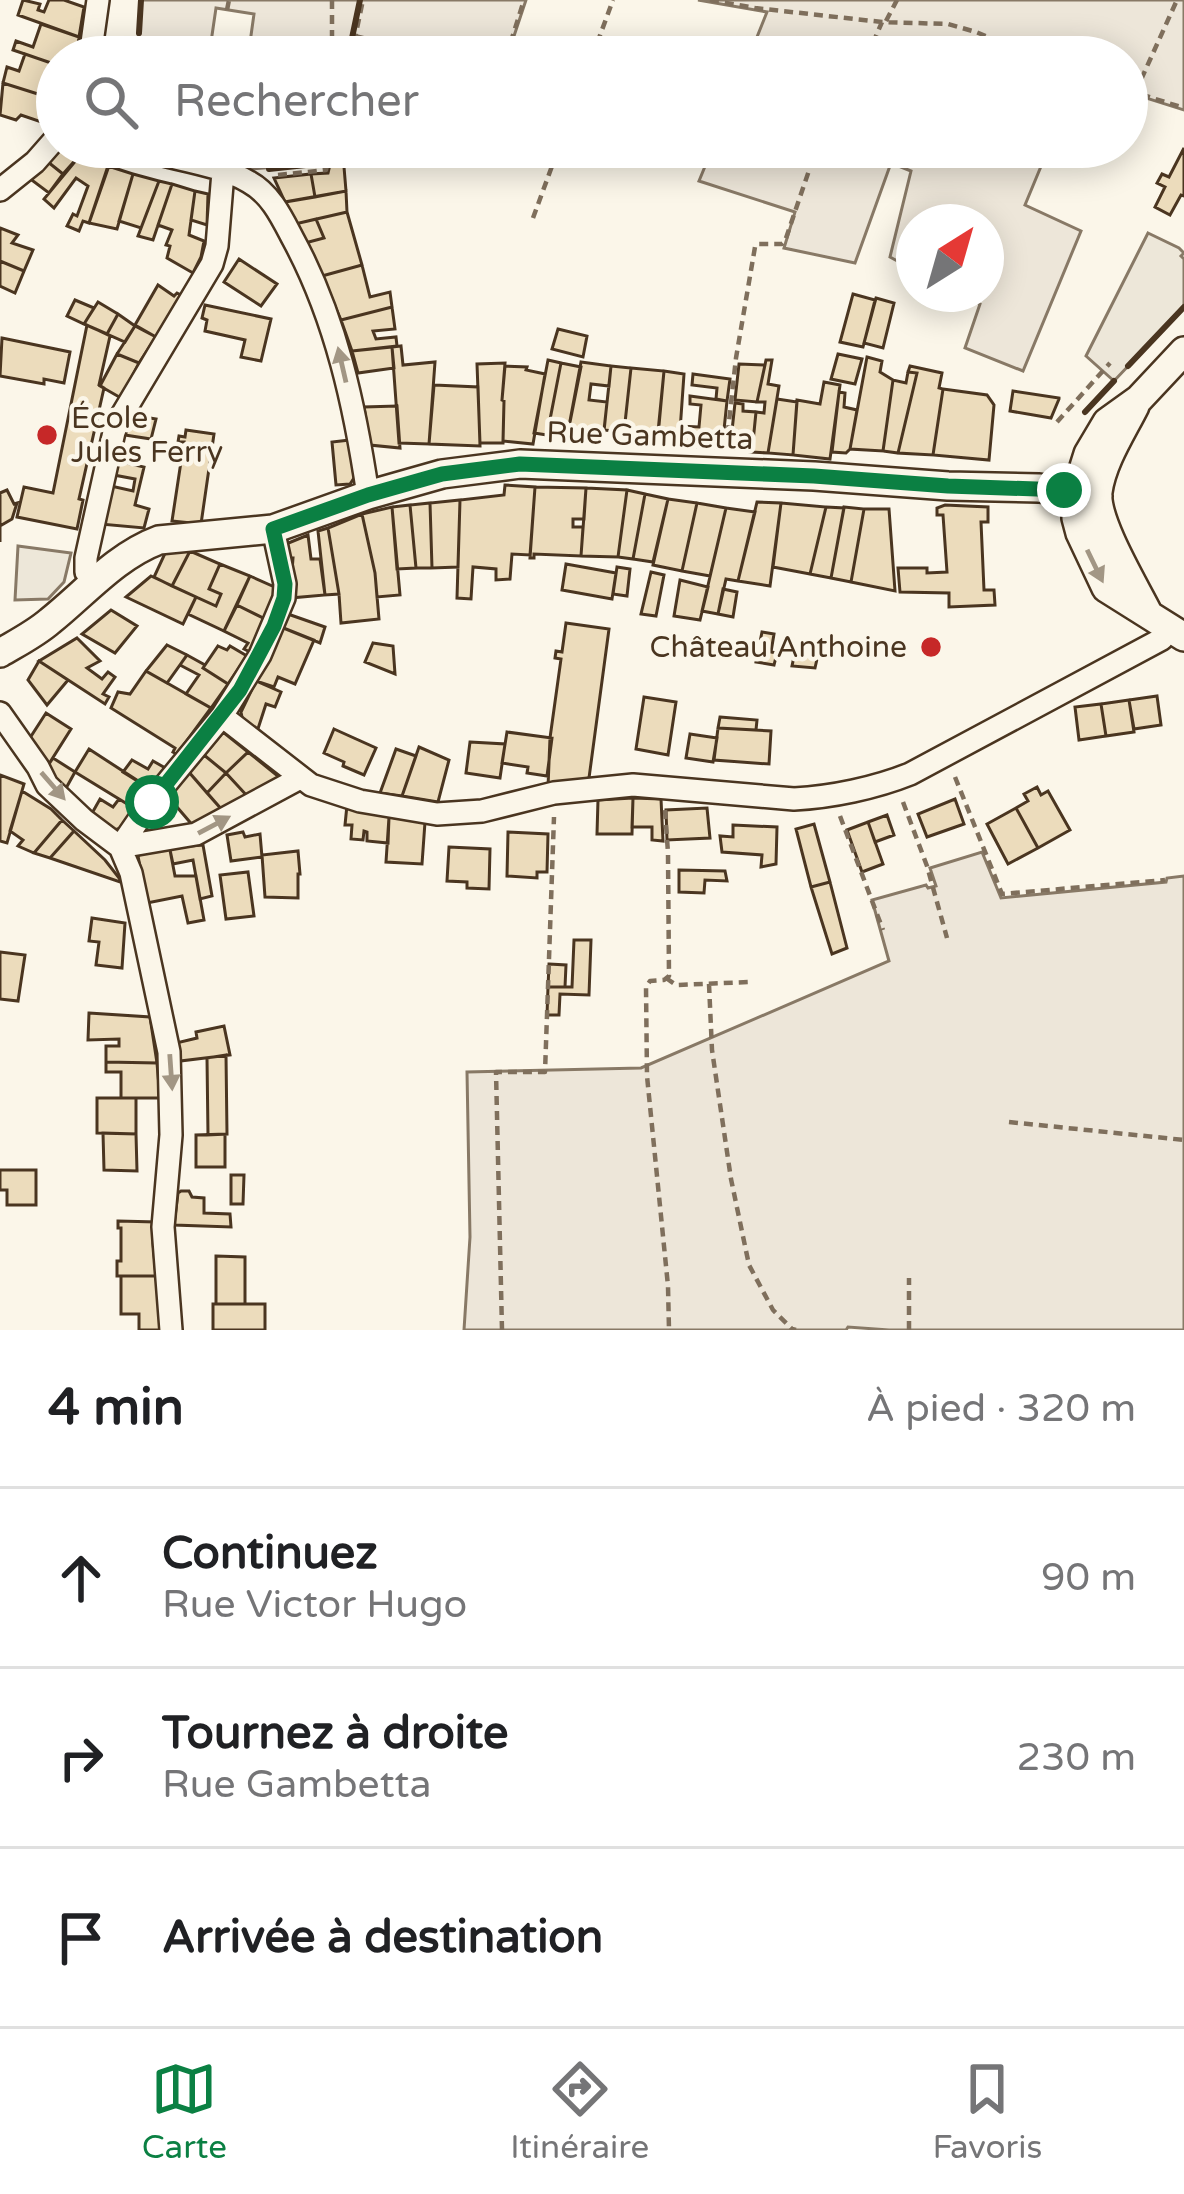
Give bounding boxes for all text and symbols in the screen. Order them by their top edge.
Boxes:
search box [36,36,1148,168]
icon: search [78,69,144,135]
text: Rechercher [174,75,419,129]
north arrow [896,204,1004,312]
one-way arrow [332,347,351,384]
place label: École Jules Ferry [71,400,223,471]
street label: Rue Gambetta [546,414,754,458]
marker: École Jules Ferry [34,422,60,448]
route end [1037,463,1091,517]
one-way arrow [1085,549,1105,584]
place label: Château Anthoine [650,629,907,666]
marker: Château Anthoine [918,634,944,660]
one-way arrow [40,771,66,801]
route start [125,775,179,829]
one-way arrow [196,815,231,835]
one-way arrow [161,1054,180,1092]
text: 4 min [48,1377,184,1439]
text: À pied · 320 m [866,1385,1136,1432]
text: Continuez [162,1527,378,1581]
icon: ahead [48,1545,114,1611]
text: 90 m [1041,1554,1136,1601]
text: Rue Victor Hugo [162,1581,467,1628]
text: Tournez à droite [162,1707,508,1761]
icon: right [48,1725,114,1791]
text: 230 m [1017,1734,1136,1781]
text: Rue Gambetta [162,1761,431,1808]
icon: arrive [48,1905,114,1971]
text: Arrivée à destination [162,1911,603,1965]
tab: Carte [142,2056,227,2167]
tab: Itinéraire [510,2056,649,2167]
tab: Favoris [932,2056,1042,2167]

